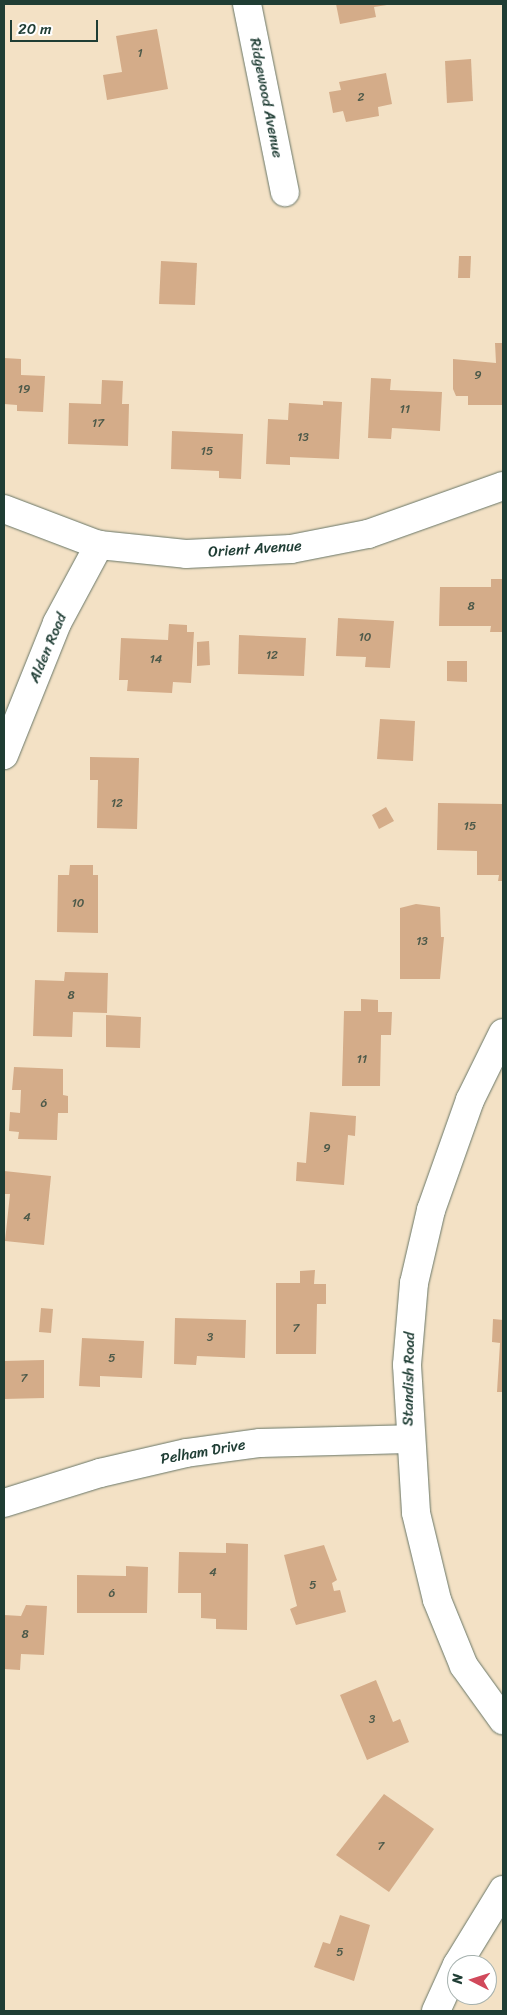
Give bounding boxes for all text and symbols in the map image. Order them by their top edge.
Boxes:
scale bar [12,10,100,42]
text: 20 m [18,16,52,42]
street label: Ridgewood Avenue [246,37,286,159]
house number: 1 [137,47,143,61]
house number: 2 [358,91,364,105]
house number: 9 [474,369,482,383]
house number: 19 [18,383,30,397]
house number: 11 [400,403,410,417]
house number: 17 [92,417,104,431]
house number: 13 [297,431,309,445]
house number: 15 [201,445,213,459]
street label: Orient Avenue [208,537,302,561]
house number: 8 [467,600,475,614]
street label: Alden Road [25,610,71,686]
house number: 10 [359,631,371,645]
house number: 12 [266,649,278,663]
house number: 14 [150,653,162,667]
house number: 12 [111,797,123,811]
house number: 15 [464,820,476,834]
house number: 10 [72,897,84,911]
house number: 13 [416,935,428,949]
house number: 8 [67,989,75,1003]
house number: 11 [357,1053,367,1067]
house number: 6 [41,1097,47,1111]
house number: 9 [323,1142,331,1156]
house number: 4 [23,1211,31,1225]
house number: 7 [293,1322,299,1336]
house number: 3 [207,1331,213,1345]
street label: Standish Road [399,1332,419,1426]
house number: 5 [108,1352,116,1366]
house number: 7 [21,1372,27,1386]
street label: Pelham Drive [159,1436,247,1468]
house number: 4 [209,1566,217,1580]
house number: 5 [309,1579,317,1593]
house number: 6 [109,1587,115,1601]
house number: 8 [21,1628,29,1642]
house number: 3 [369,1713,375,1727]
house number: 7 [378,1840,384,1854]
house number: 5 [336,1946,344,1960]
north arrow [447,1955,497,2005]
text: N [445,1973,470,1985]

